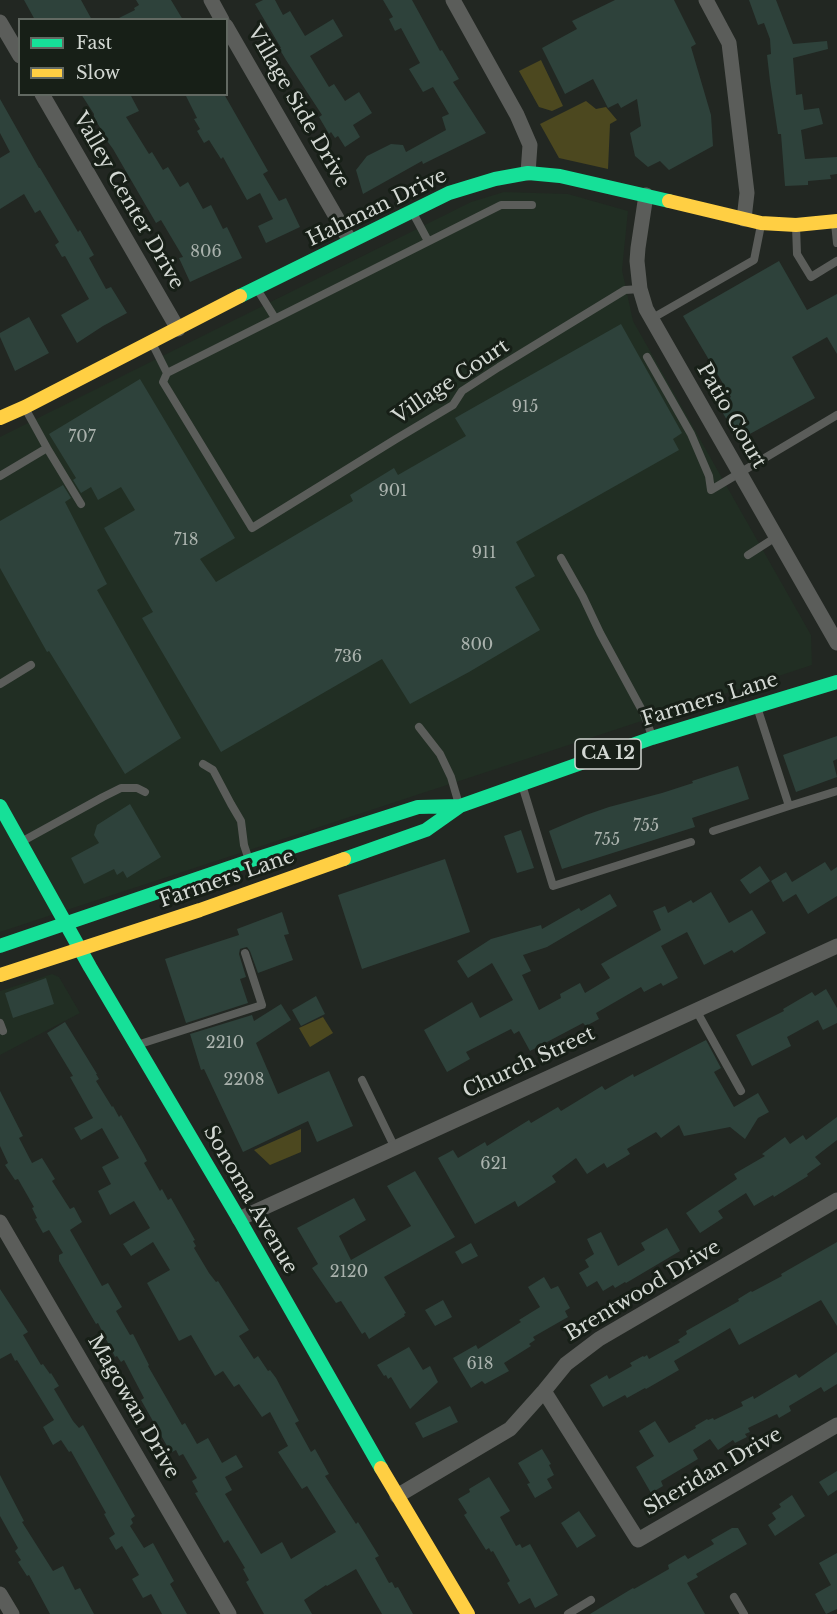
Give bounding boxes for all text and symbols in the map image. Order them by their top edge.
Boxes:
legend [18,18,228,96]
street label: Village Side Drive [242,22,354,192]
text: Fast [76,32,112,54]
text: Slow [76,62,120,84]
street label: Valley Center Drive [68,108,188,294]
street label: Hahman Drive [303,164,451,252]
house number: 806 [190,242,222,262]
street label: Village Court [388,334,514,430]
street label: Patio Court [691,359,771,473]
house number: 915 [512,397,538,417]
house number: 707 [68,427,96,447]
house number: 901 [379,481,407,501]
house number: 718 [174,530,198,550]
house number: 911 [472,543,496,563]
house number: 800 [461,635,493,655]
house number: 736 [334,647,362,667]
street label: Farmers Lane [639,668,781,732]
road number: CA 12 [575,739,641,769]
house number: 755 [633,816,659,836]
house number: 755 [594,830,620,850]
street label: Farmers Lane [156,845,298,913]
street label: Church Street [459,1022,599,1104]
house number: 2210 [206,1033,244,1053]
house number: 2208 [224,1070,264,1090]
street label: Sonoma Avenue [198,1122,302,1278]
house number: 621 [480,1154,508,1174]
street label: Brentwood Drive [561,1235,725,1347]
house number: 2120 [330,1262,368,1282]
street label: Magowan Drive [82,1331,184,1483]
house number: 618 [466,1354,494,1374]
street label: Sheridan Drive [640,1423,786,1521]

